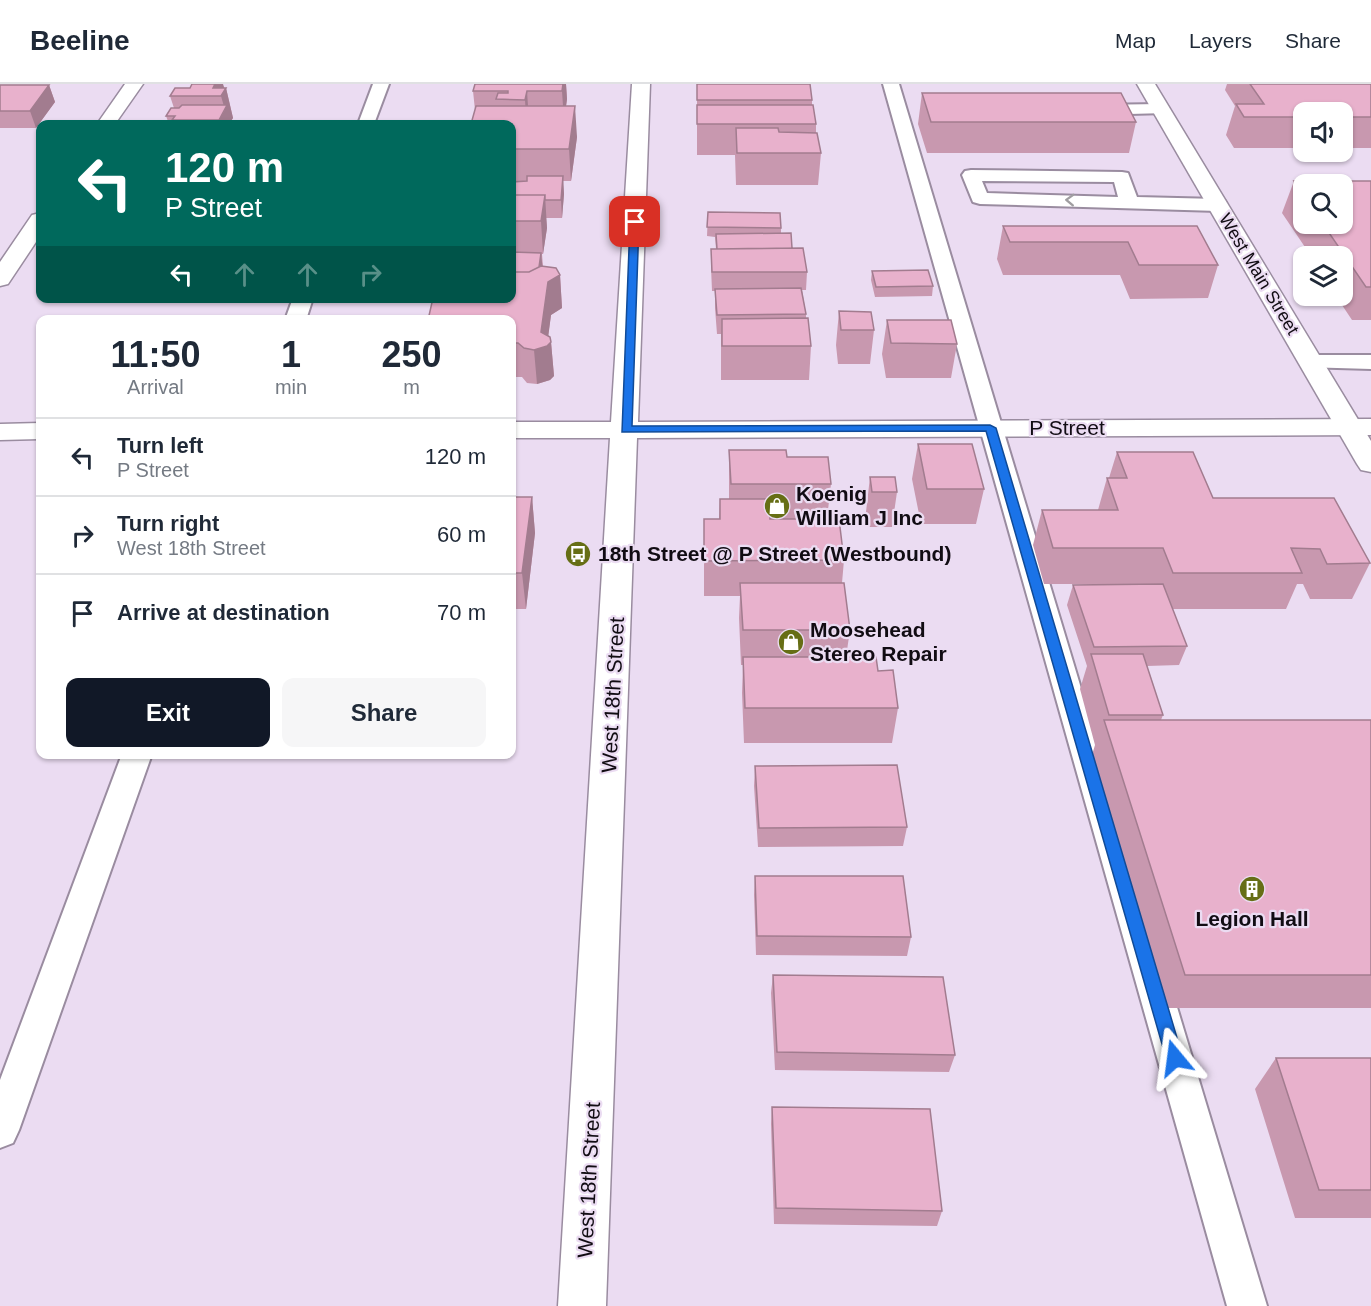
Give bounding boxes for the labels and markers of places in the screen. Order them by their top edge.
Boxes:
pin [609,196,660,247]
place label: Koenig William J Inc [796,482,923,529]
shop icon: Koenig William J Inc [762,491,792,521]
bus stop icon: 18th Street @ P Street (Westbound) [563,539,593,569]
place label: 18th Street @ P Street (Westbound) [598,542,951,565]
place label: Moosehead Stereo Repair [810,618,947,665]
shop icon: Moosehead Stereo Repair [776,627,806,657]
building icon: Legion Hall [1237,874,1267,904]
place label: Legion Hall [1195,907,1309,930]

